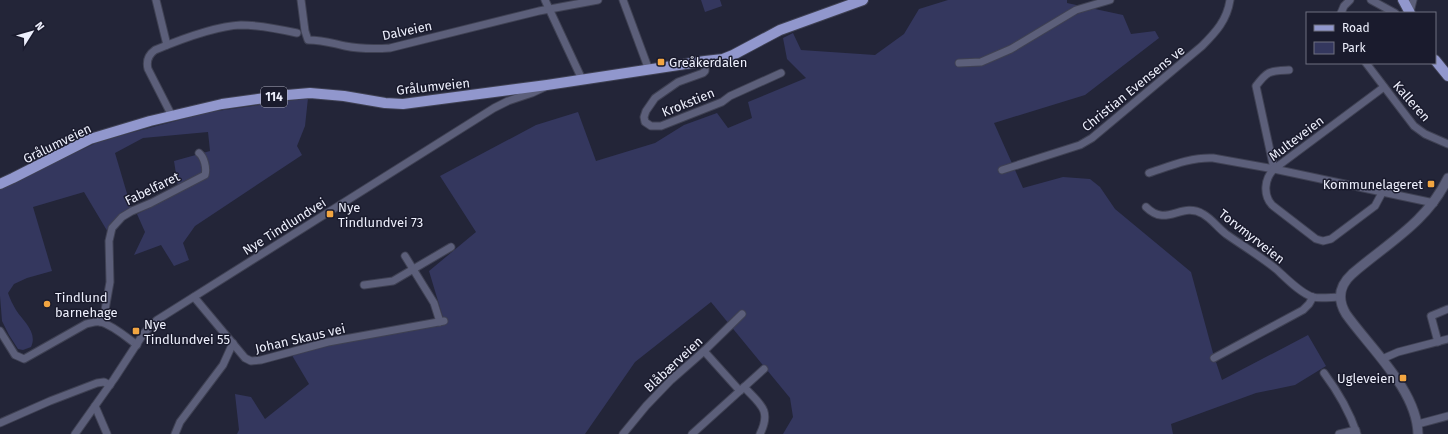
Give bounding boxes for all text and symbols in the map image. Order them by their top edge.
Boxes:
north arrow [12,12,52,52]
legend [1306,12,1436,64]
street label: Dalveien [381,18,433,43]
text: N [32,19,47,33]
text: Road [1342,21,1370,35]
text: Park [1342,41,1366,55]
street label: Christian Evensens ve [1079,42,1188,134]
place label: Greåkerdalen [669,55,747,70]
marker: Greåkerdalen [656,57,666,67]
street label: Grålumveien [396,75,471,98]
street label: Kalleren [1390,78,1433,125]
street label: Krokstien [660,85,717,120]
road number: 114 [261,87,287,107]
street label: Multeveien [1266,113,1327,164]
street label: Grålumveien [21,121,94,166]
street label: Fabelfaret [122,169,182,208]
place label: Kommunelageret [1323,177,1423,192]
marker: Kommunelageret [1426,179,1436,189]
street label: Nye Tindlundvei [240,195,329,258]
place label: Nye Tindlundvei 73 [338,200,423,230]
street label: Torvmyrveien [1216,206,1288,267]
marker: Nye Tindlundvei 73 [325,209,335,219]
place label: Tindlund barnehage [55,290,118,320]
marker: Tindlund barnehage [42,299,52,309]
place label: Nye Tindlundvei 55 [144,317,230,347]
street label: Johan Skaus vei [254,321,347,356]
marker: Nye Tindlundvei 55 [131,326,141,336]
street label: Blåbærveien [641,334,706,395]
place label: Ugleveien [1337,371,1395,386]
marker: Ugleveien [1398,373,1408,383]

